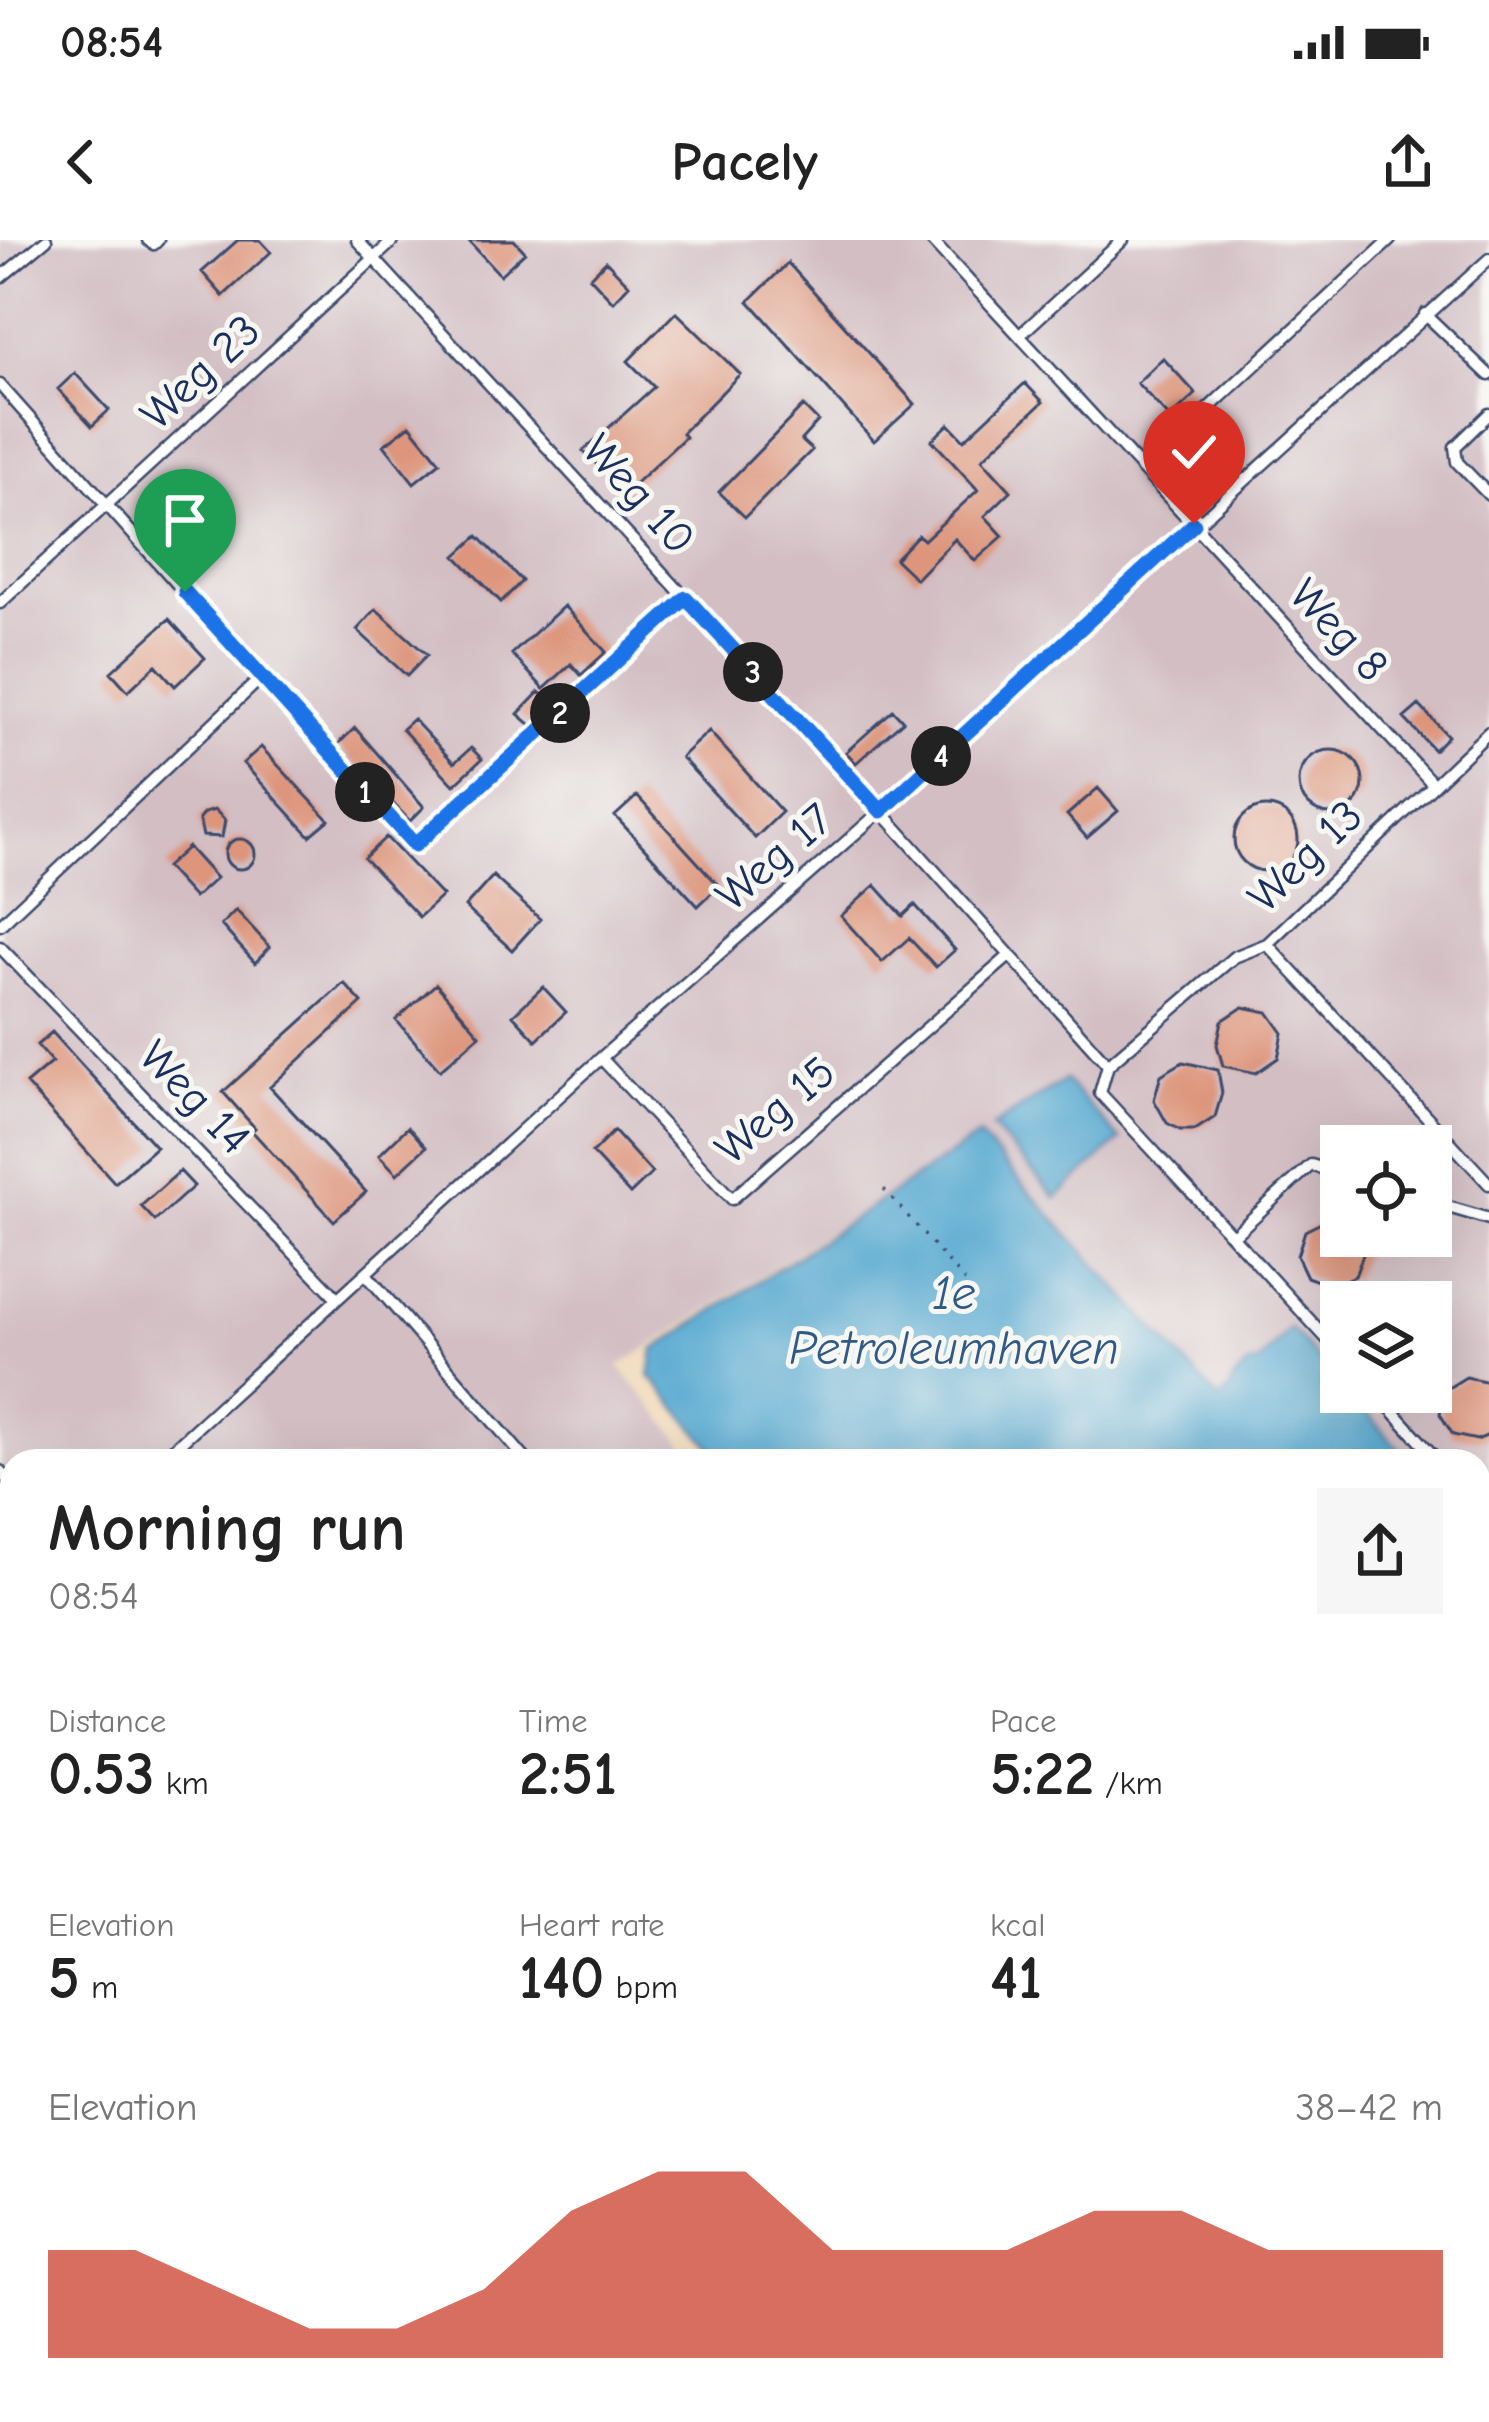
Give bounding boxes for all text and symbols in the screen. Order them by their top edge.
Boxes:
text: 08:54 [60,16,163,68]
icon: back [48,129,114,195]
icon: share [1375,129,1441,195]
text: Pacely [671,131,818,194]
street label: Weg 23 [130,304,270,440]
pin [1143,401,1245,524]
icon: check [1161,419,1227,485]
street label: Weg 10 [572,424,706,564]
pin [134,469,236,592]
icon: arrive [152,487,218,553]
street label: Weg 8 [1279,568,1399,692]
pin: 3 [723,642,783,702]
text: 3 [745,653,761,691]
pin: 2 [530,683,590,743]
text: 2 [552,694,568,732]
pin: 4 [911,726,971,786]
text: 4 [933,737,949,775]
pin: 1 [335,762,395,822]
text: 1 [359,773,371,811]
street label: Weg 13 [1237,789,1373,923]
street label: Weg 17 [705,793,843,921]
street label: Weg 14 [129,1030,261,1164]
street label: Weg 15 [705,1045,845,1175]
map controls [1320,1125,1452,1413]
button: locate [1320,1125,1452,1257]
water label: 1e Petroleumhaven [789,1266,1119,1376]
button: layers [1320,1281,1452,1413]
button: share [1317,1488,1443,1614]
text: Morning run [48,1491,406,1567]
text: 08:54 [48,1574,139,1619]
text: Distance [48,1702,166,1740]
text: Time [519,1702,588,1740]
text: Pace [990,1702,1057,1740]
text: 0.53 [48,1740,155,1809]
text: 2:51 [519,1740,617,1809]
text: 5:22 [990,1740,1094,1809]
text: km [155,1764,209,1802]
text: /km [1094,1764,1163,1802]
text: Elevation [48,1906,174,1944]
text: Heart rate [519,1906,665,1944]
text: kcal [990,1906,1045,1944]
text: 5 [48,1944,80,2013]
text: 140 [519,1944,604,2013]
text: 41 [990,1944,1042,2013]
text: m [80,1968,118,2006]
text: bpm [604,1968,678,2006]
text: Elevation [48,2085,197,2130]
text: 38–42 m [1295,2085,1443,2130]

